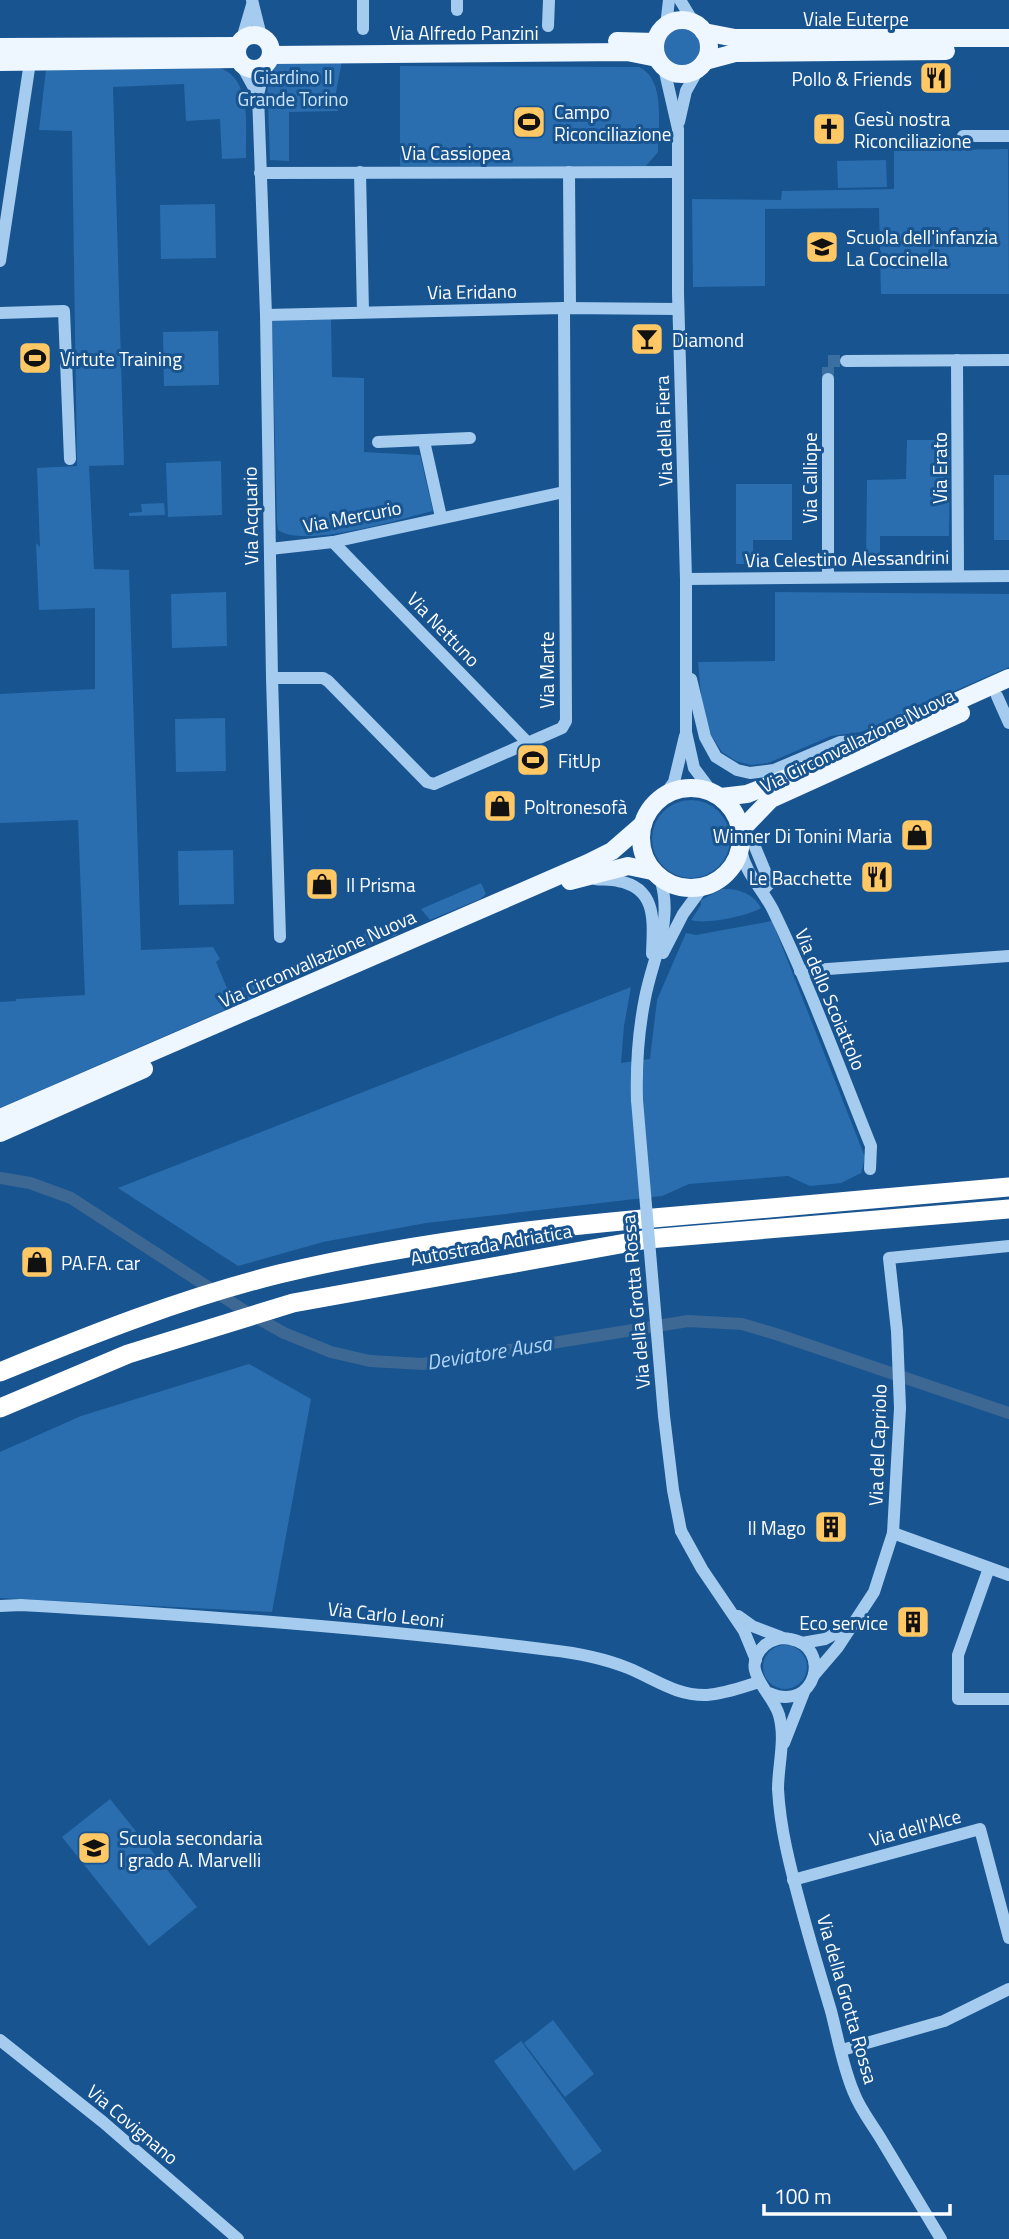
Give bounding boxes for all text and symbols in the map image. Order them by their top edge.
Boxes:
street label: Viale Euterpe [803,4,909,33]
street label: Via Alfredo Panzini [389,18,539,47]
restaurant icon: Pollo & Friends [917,59,955,97]
park label: Giardino Il Grande Torino [237,62,349,113]
place label: Pollo & Friends [792,64,912,93]
place label: Campo Riconciliazione [554,97,671,148]
sports icon: Campo Riconciliazione [510,103,548,141]
place label: Gesù nostra Riconciliazione [854,104,971,155]
church icon: Gesù nostra Riconciliazione [810,110,848,148]
street label: Via Cassiopea [401,138,511,167]
place label: Scuola dell'infanzia La Coccinella [846,222,998,273]
school or university icon: Scuola dell'infanzia La Coccinella [803,228,841,266]
street label: Via Eridano [427,276,517,306]
bar icon: Diamond [628,320,666,358]
place label: Diamond [672,325,744,354]
sports icon: Virtute Training [16,339,54,377]
place label: Virtute Training [60,344,182,373]
street label: Via della Fiera [647,375,679,487]
street label: Via Calliope [795,432,824,524]
street label: Via Erato [925,432,954,504]
street label: Via Acquario [235,466,265,566]
street label: Via Mercurio [300,492,404,540]
street label: Via Celestino Alessandrini [744,542,950,574]
street label: Via Nettuno [401,585,487,673]
street label: Via Marte [532,631,561,709]
street label: Via Circonvallazione Nuova [755,680,960,800]
sports icon: FitUp [514,741,552,779]
place label: FitUp [558,746,601,775]
shop icon: Poltronesofà [481,787,519,825]
place label: Poltronesofà [524,792,628,821]
shop icon: Winner Di Tonini Maria [898,816,936,854]
place label: Winner Di Tonini Maria [713,821,892,850]
restaurant icon: Le Bacchette [858,858,896,896]
place label: Le Bacchette [749,863,852,892]
shop icon: Il Prisma [303,865,341,903]
place label: Il Prisma [346,870,416,899]
street label: Via Circonvallazione Nuova [214,901,421,1015]
street label: Via dello Scoiattolo [788,924,874,1074]
street label: Via della Grotta Rossa [613,1213,657,1390]
street label: Autostrada Adriatica [408,1215,575,1272]
shop icon: PA.FA. car [18,1243,56,1281]
place label: PA.FA. car [61,1248,141,1277]
water label: Deviatore Ausa [424,1326,555,1378]
street label: Via del Capriolo [860,1383,894,1507]
building icon: Il Mago [812,1508,850,1546]
place label: Il Mago [747,1513,806,1542]
street label: Via Carlo Leoni [326,1593,446,1635]
building icon: Eco service [894,1603,932,1641]
place label: Eco service [799,1608,888,1637]
street label: Via dell'Alce [866,1801,964,1853]
place label: Scuola secondaria I grado A. Marvelli [119,1823,263,1874]
school or university icon: Scuola secondaria I grado A. Marvelli [75,1829,113,1867]
street label: Via della Grotta Rossa [810,1911,886,2088]
street label: Via Covignano [81,2077,185,2171]
scale bar [764,2172,950,2216]
text: 100 m [774,2180,831,2212]

